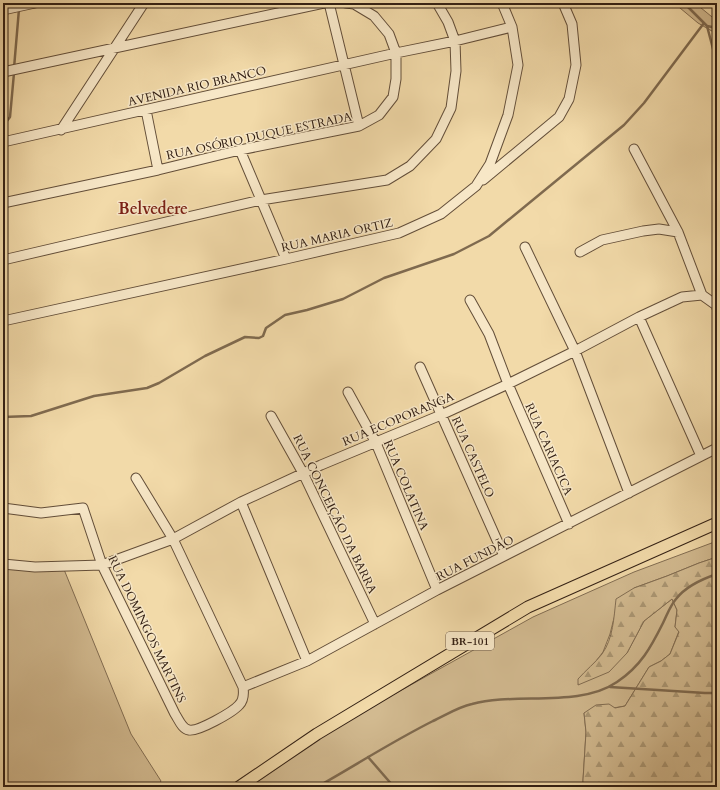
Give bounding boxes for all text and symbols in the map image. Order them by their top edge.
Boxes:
street label: AVENIDA RIO BRANCO [126,62,268,110]
street label: RUA OSÓRIO DUQUE ESTRADA [165,107,354,164]
district label: Belvedere [118,198,188,220]
street label: RUA MARIA ORTIZ [280,214,394,256]
street label: RUA ECOPORANGA [340,388,457,450]
street label: RUA CARIACICA [521,400,577,498]
street label: RUA CASTELO [448,414,498,500]
street label: RUA CONCEIÇÃO DA BARRA [289,431,382,597]
street label: RUA COLATINA [380,437,432,533]
street label: RUA FUNDÃO [433,531,517,585]
street label: RUA DOMINGOS MARTINS [104,553,190,705]
road number: BR-101 [446,632,494,650]

